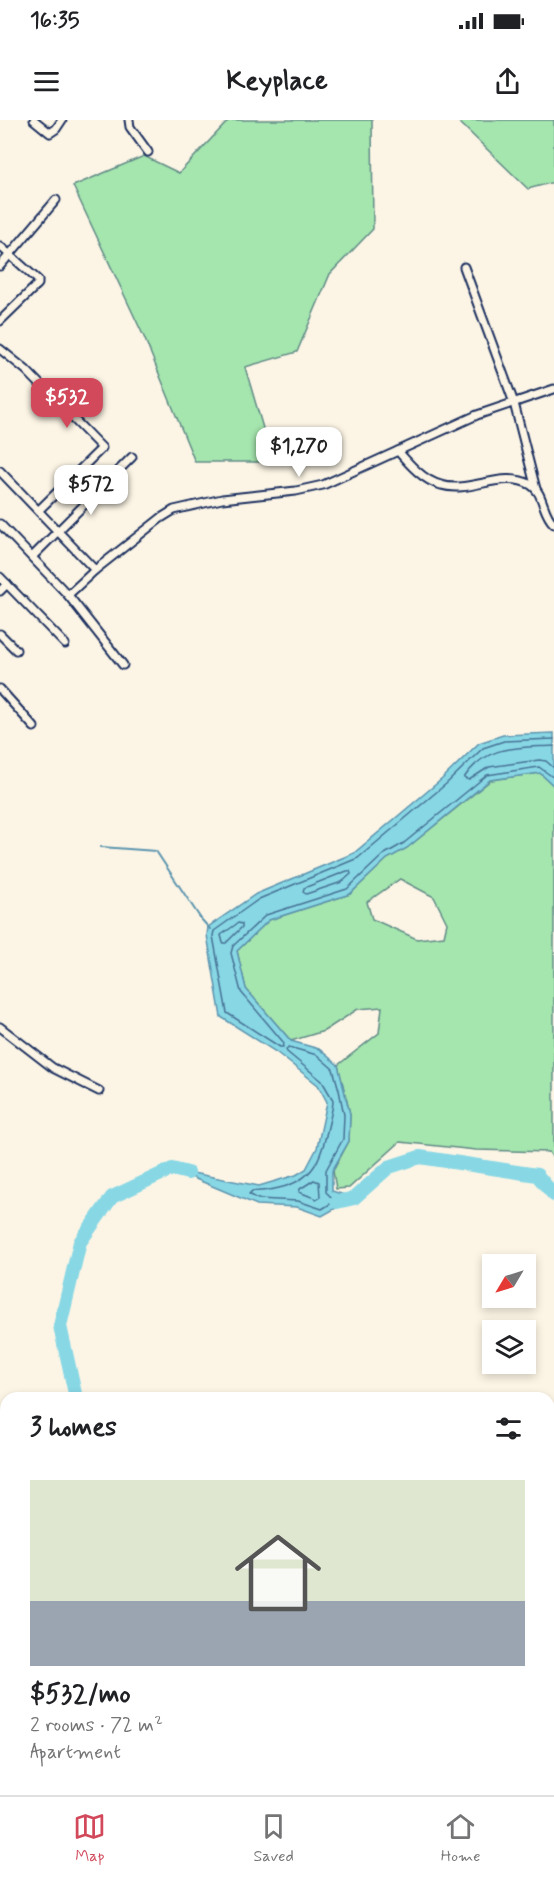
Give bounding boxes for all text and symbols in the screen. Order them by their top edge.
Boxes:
text: 16:35 [30,7,80,35]
text: Keyplace [226,64,328,99]
icon: menu [30,65,63,98]
icon: share [491,65,524,98]
pin: $532 [31,378,103,429]
text: $532 [45,384,89,411]
pin: $1,270 [250,427,348,478]
text: $1,270 [270,433,328,460]
pin: $572 [55,465,127,516]
text: $572 [68,471,114,498]
north arrow [482,1254,536,1308]
map controls [482,1254,536,1374]
button: layers [482,1320,536,1374]
text: 3 homes [30,1411,117,1445]
icon: filters [492,1412,525,1445]
icon: home [224,1519,332,1627]
text: $532/mo [30,1678,131,1712]
text: 2 rooms · 72 m² [30,1712,163,1739]
text: Apartment [30,1739,121,1766]
tab: Map [73,1810,106,1867]
tab: Saved [253,1810,294,1867]
tab: Home [441,1810,481,1867]

